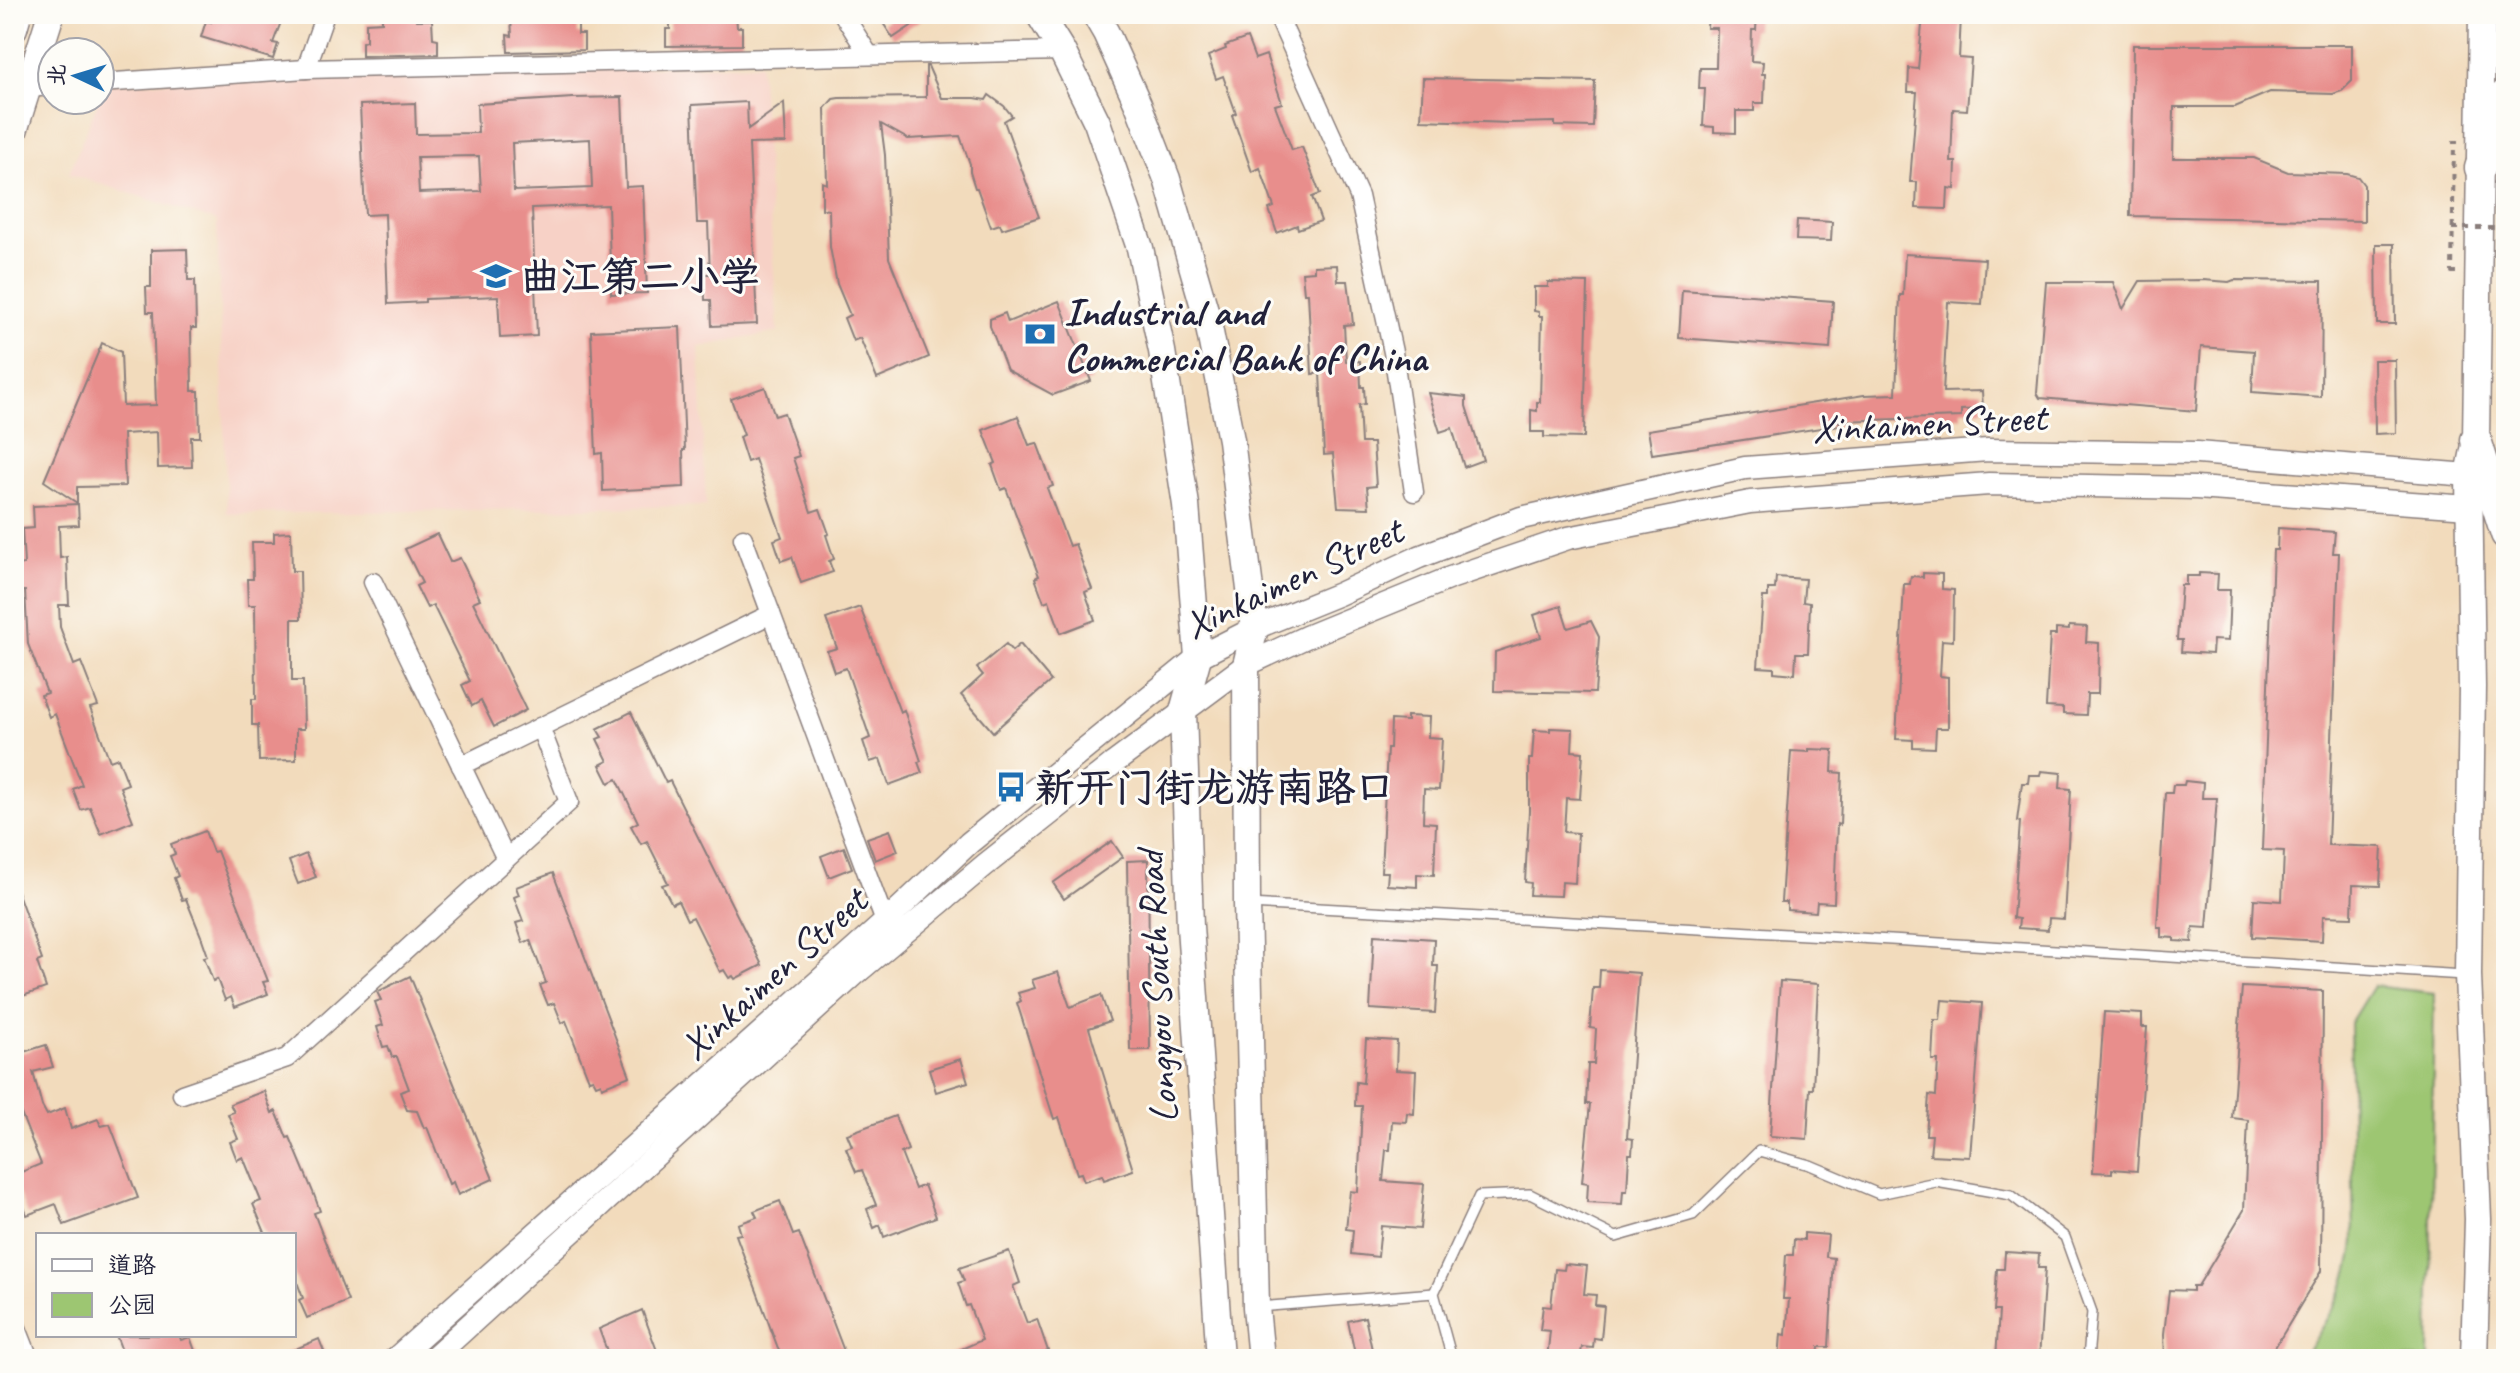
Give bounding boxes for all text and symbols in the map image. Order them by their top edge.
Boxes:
north arrow [36,36,116,116]
text: 北 [42,63,72,87]
place label: 曲江第二小学 [520,252,760,302]
school or university icon: 曲江第二小学 [479,259,513,293]
place label: Industrial and Commercial Bank of China [1064,287,1429,383]
bank icon: Industrial and Commercial Bank of China [1023,317,1057,351]
street label: Xinkaimen Street [1811,392,2051,454]
street label: Xinkaimen Street [1177,504,1414,650]
place label: 新开门街龙游南路口 [1035,763,1395,813]
bus stop icon: 新开门街龙游南路口 [994,770,1028,804]
street label: Longyou South Road [1125,845,1189,1124]
street label: Xinkaimen Street [670,874,880,1071]
legend [36,1233,296,1337]
text: 道路 [108,1250,156,1280]
text: 公园 [108,1290,156,1320]

